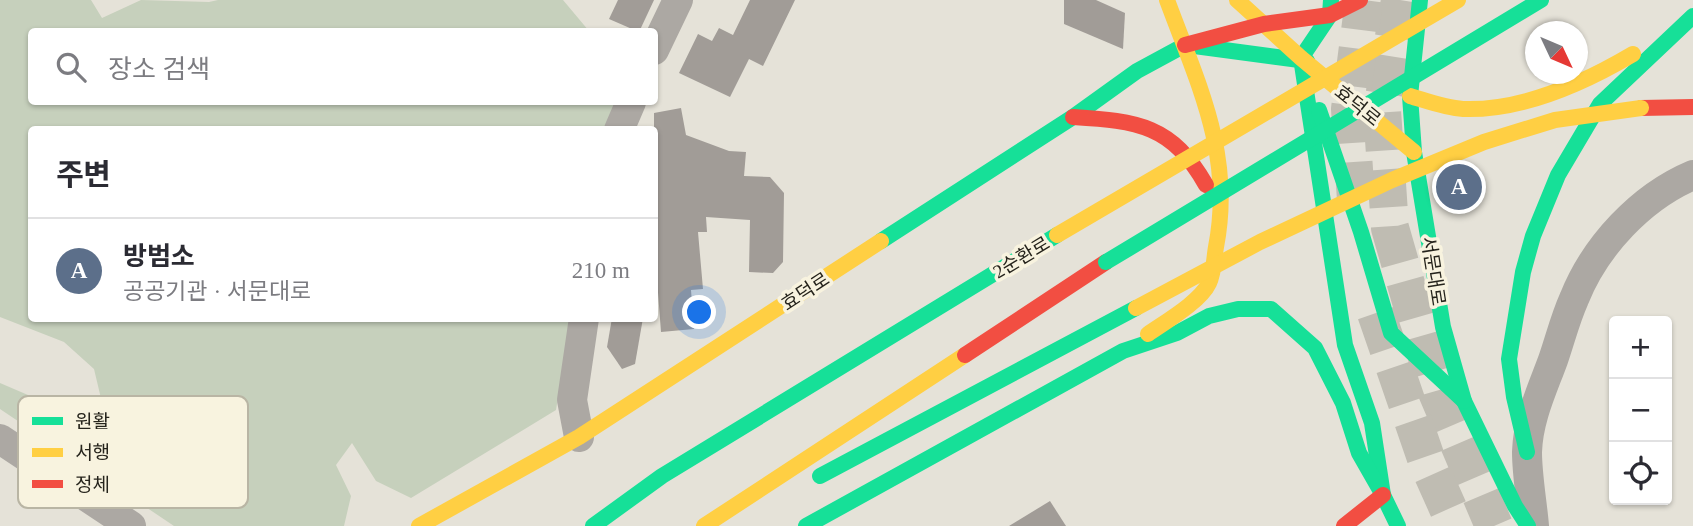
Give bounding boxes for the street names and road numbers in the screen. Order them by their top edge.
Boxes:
street label: 효덕로 [1331,81,1385,130]
street label: 2순환로 [989,232,1053,282]
street label: 서문대로 [1418,235,1449,307]
street label: 효덕로 [778,268,833,315]

